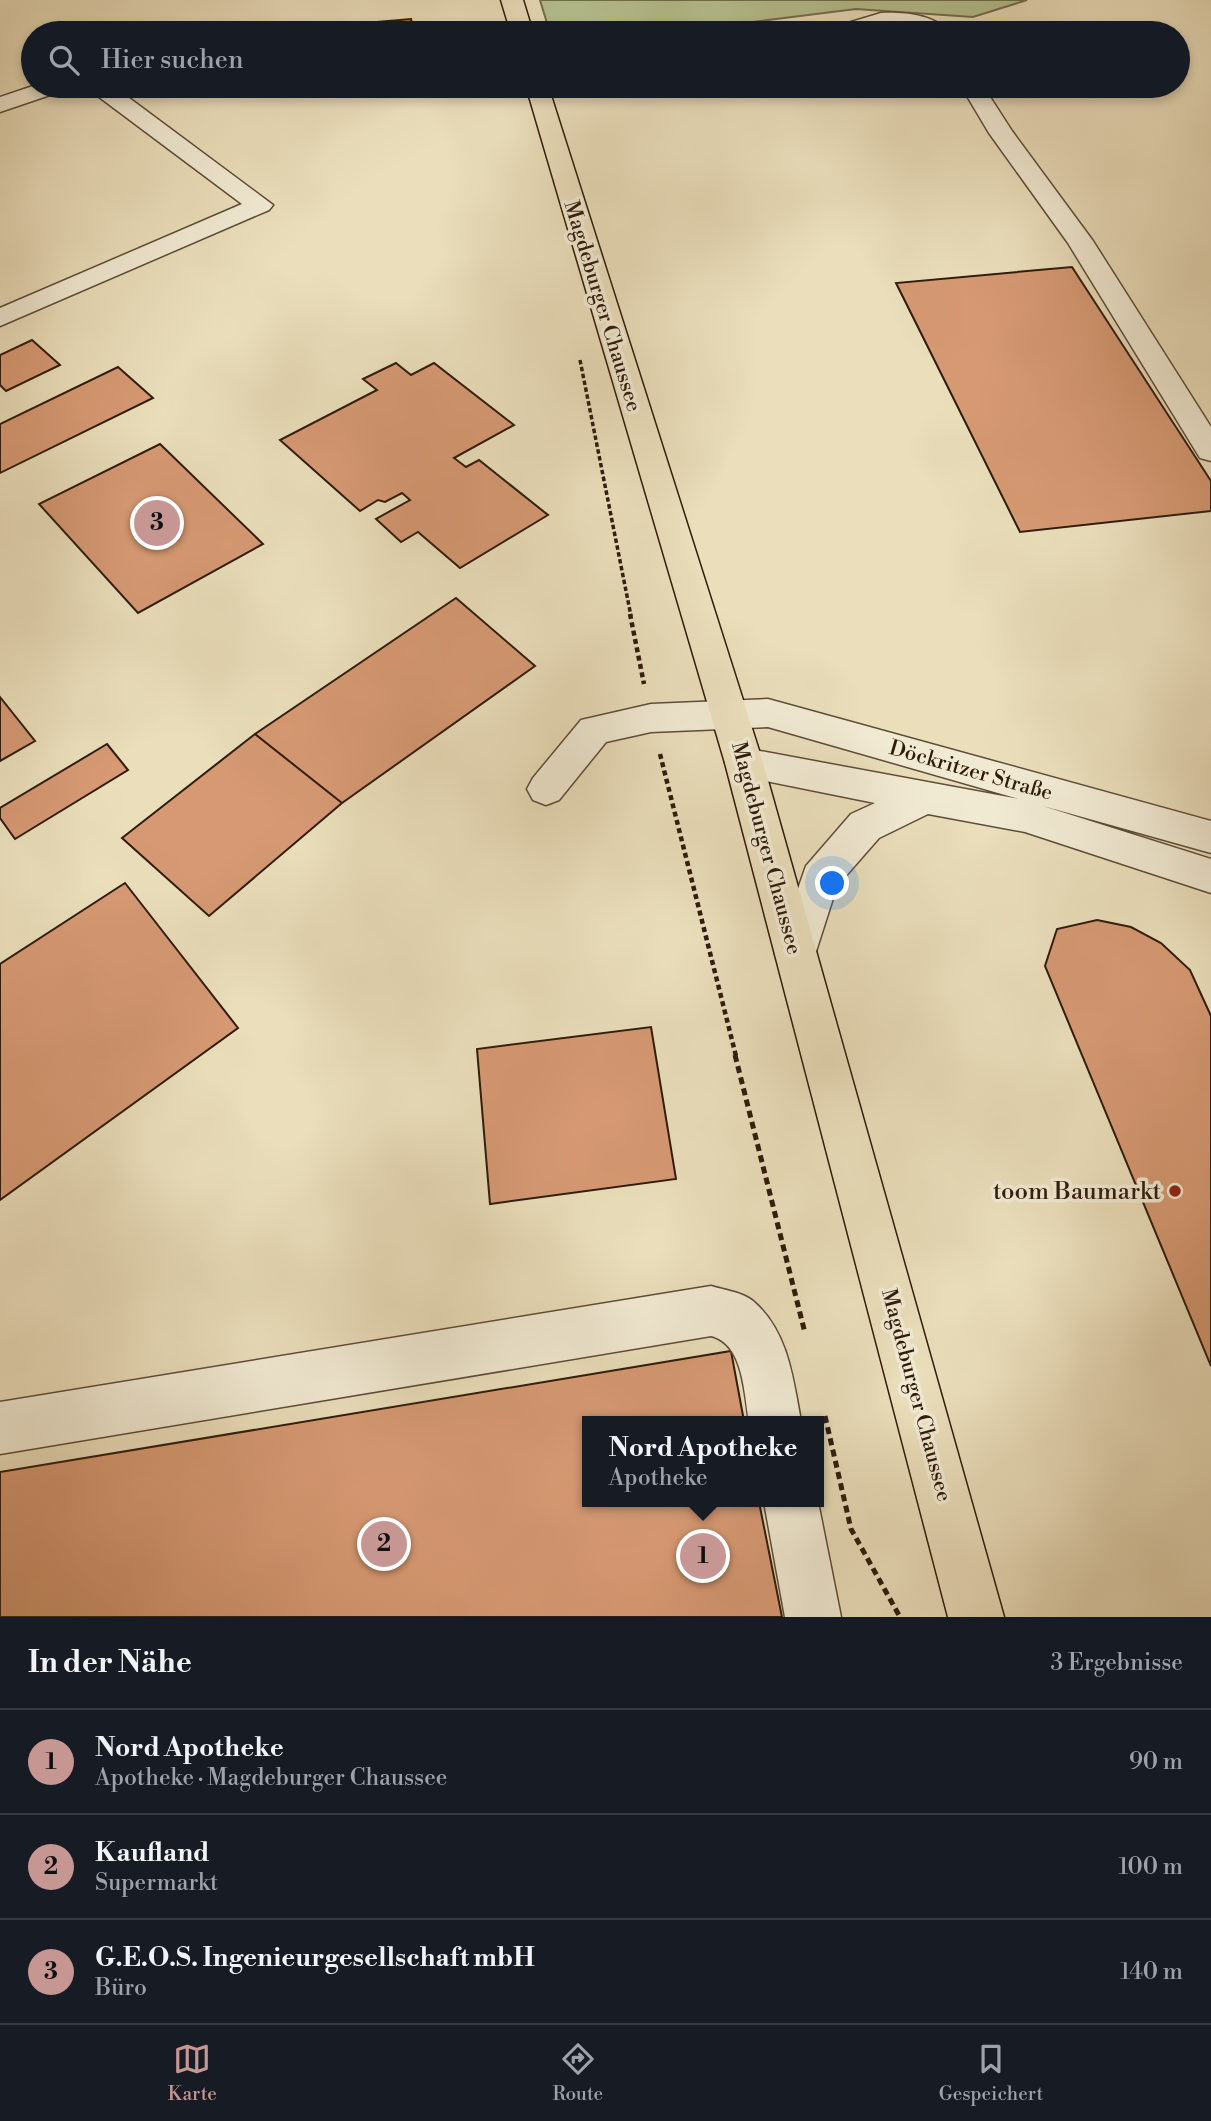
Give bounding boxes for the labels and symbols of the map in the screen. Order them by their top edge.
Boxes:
street label: Magdeburger Chaussee [558,198,647,415]
pin: 3 [134,497,180,549]
street label: Döckritzer Straße [886,735,1055,807]
street label: Magdeburger Chaussee [725,739,807,957]
your location [815,866,849,900]
place label: toom Baumarkt [993,1177,1161,1207]
marker: toom Baumarkt [1167,1183,1183,1199]
street label: Magdeburger Chaussee [875,1286,957,1504]
pin: 2 [361,1518,407,1570]
pin: 1 [680,1530,726,1582]

